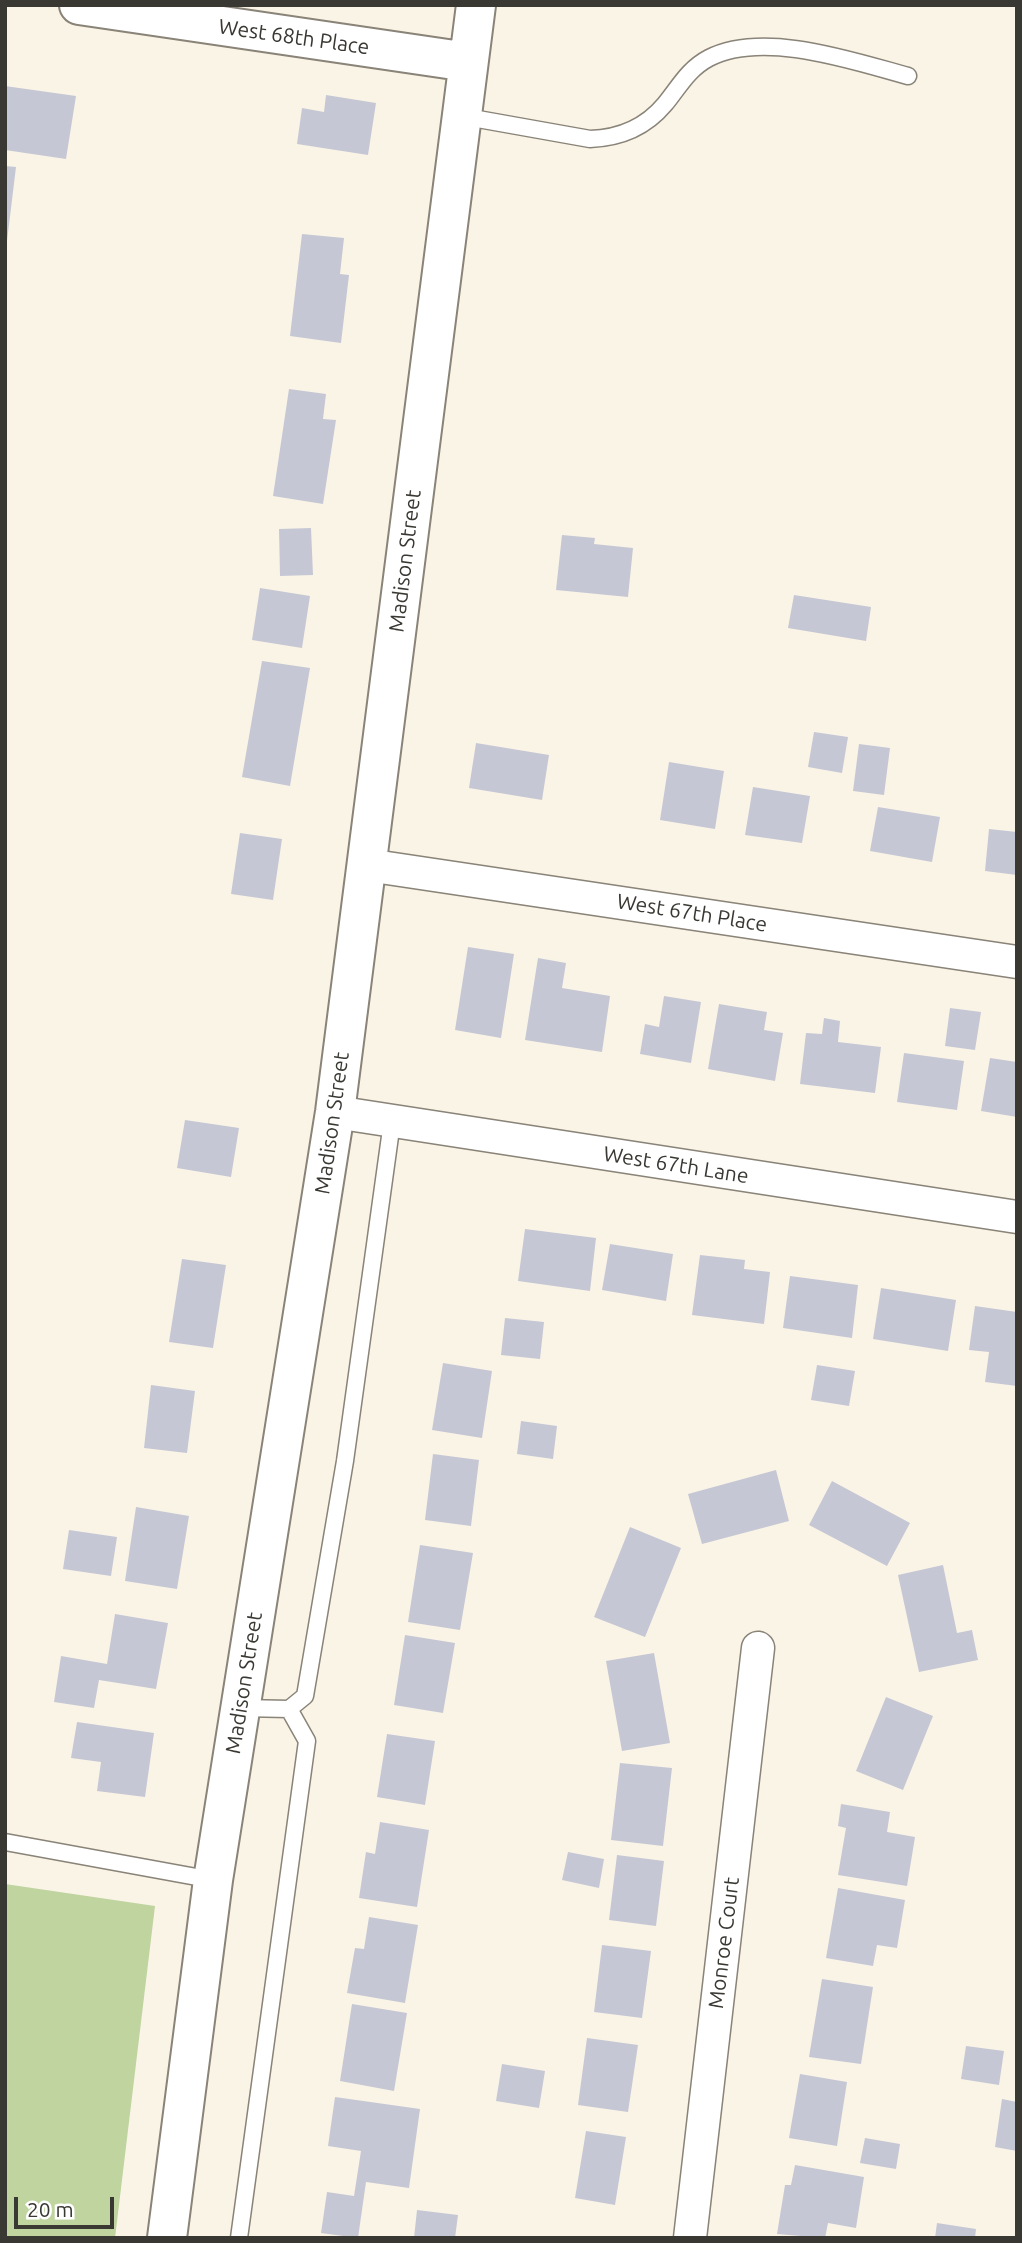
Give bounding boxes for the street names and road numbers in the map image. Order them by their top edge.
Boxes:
street label: West 68th Place [217,14,371,60]
street label: Madison Street [384,488,426,634]
street label: West 67th Place [615,889,769,937]
street label: Madison Street [310,1050,354,1196]
street label: West 67th Lane [602,1141,750,1189]
street label: Madison Street [220,1610,268,1756]
street label: Monroe Court [703,1876,745,2010]

